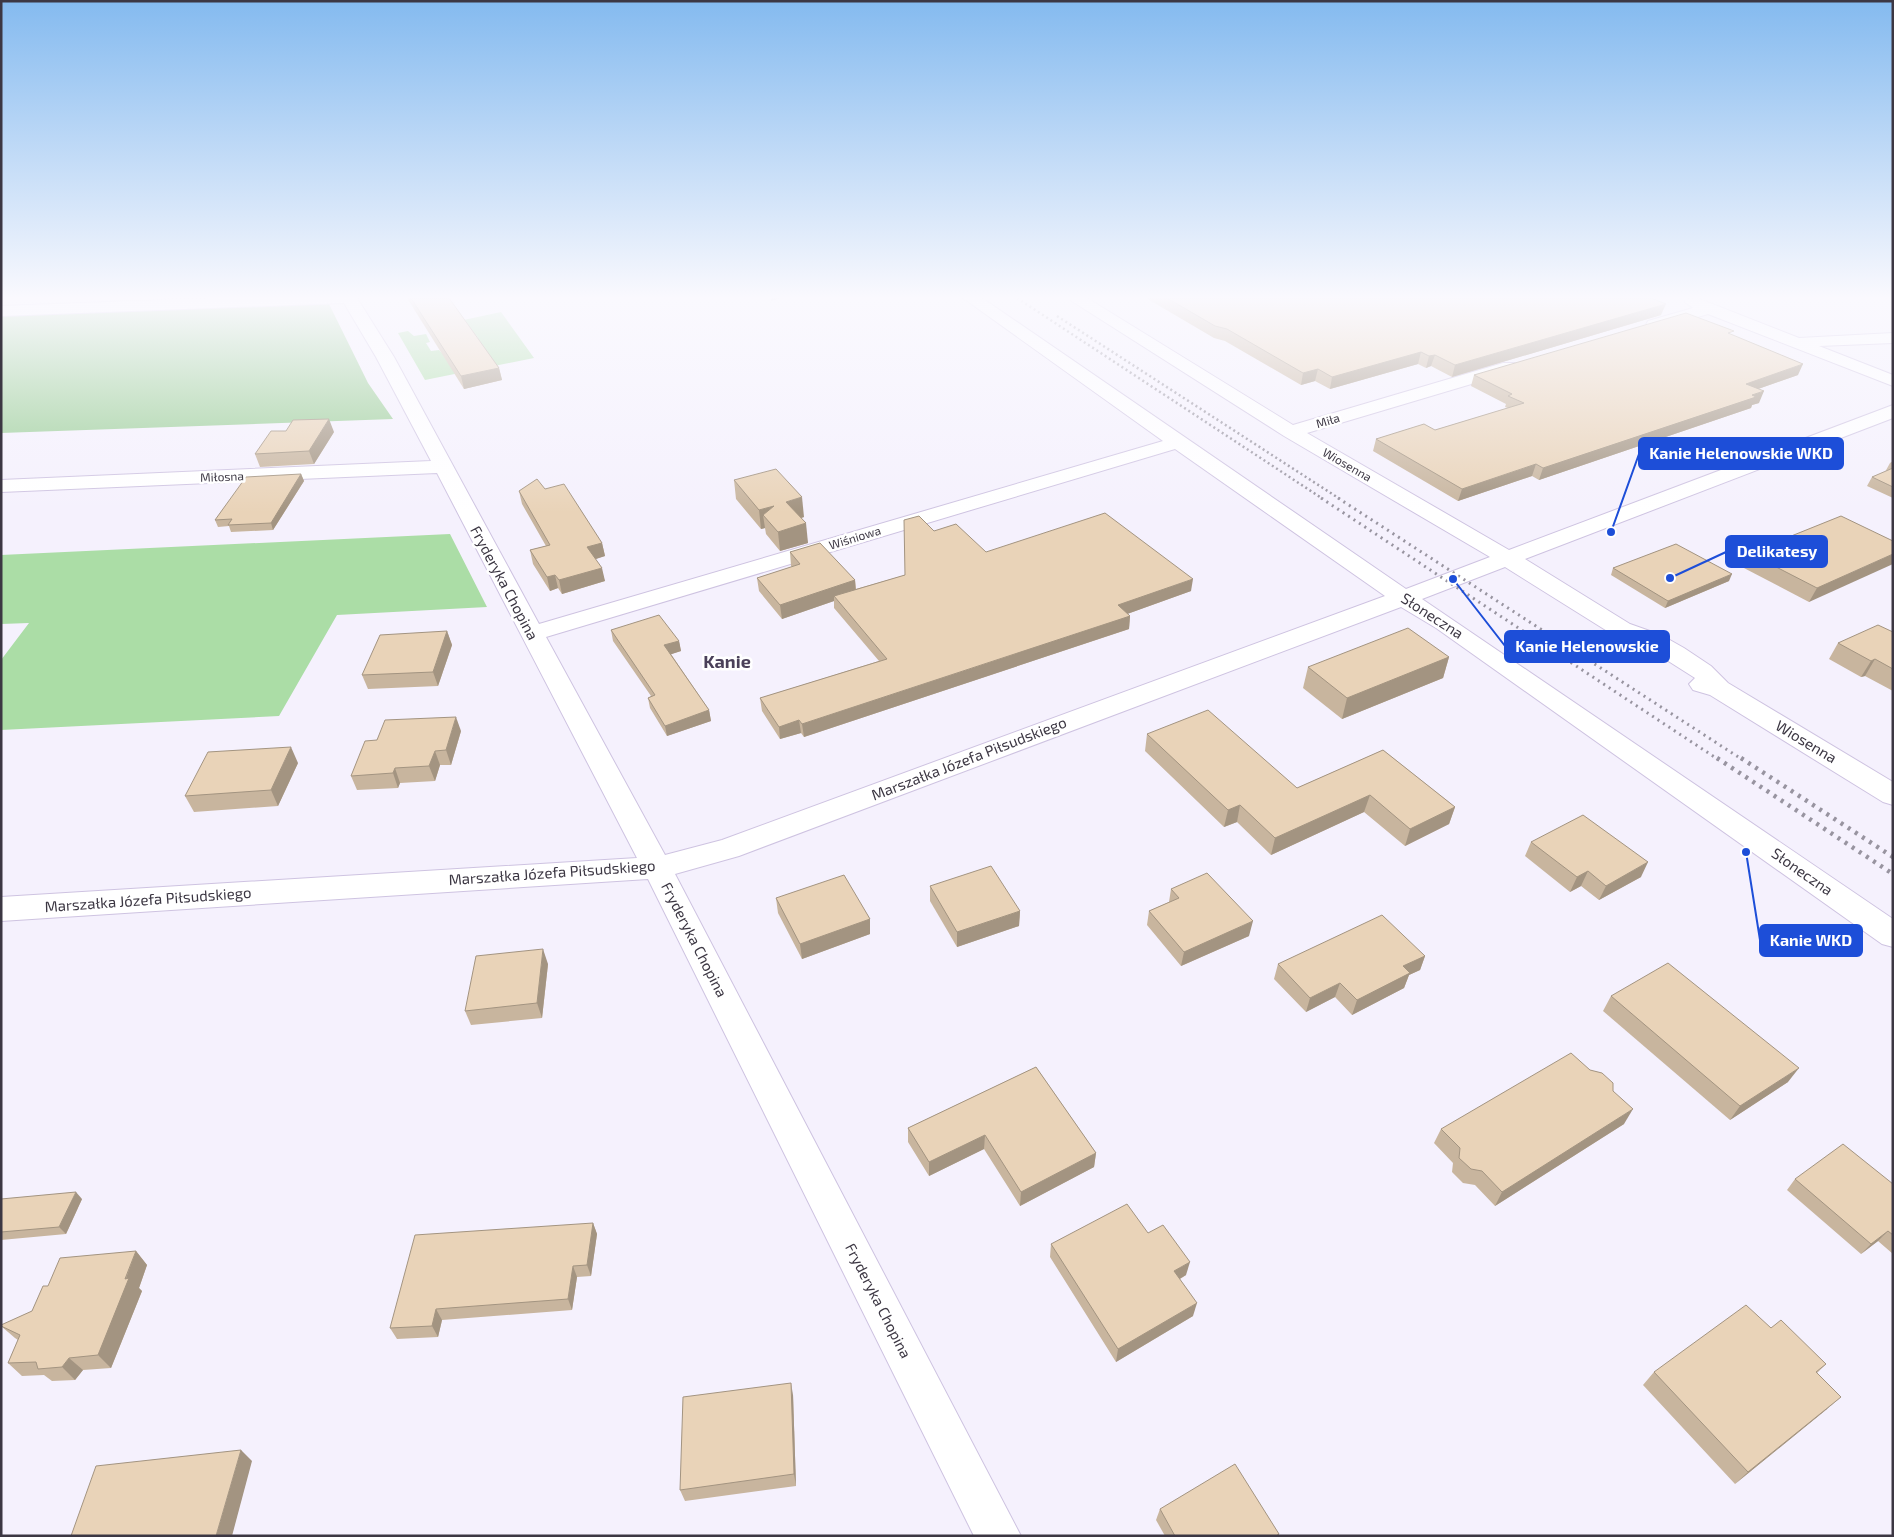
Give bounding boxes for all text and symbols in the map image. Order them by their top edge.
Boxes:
street label: Miła [1314,410,1341,430]
callout: Kanie Helenowskie WKD [1639,438,1843,469]
text: Kanie Helenowskie WKD [1649,443,1833,462]
street label: Wiosenna [1321,445,1374,484]
street label: Miłosna [200,468,244,484]
street label: Fryderyka Chopina [467,522,543,643]
street label: Wiśniowa [827,523,882,552]
callout: Delikatesy [1726,536,1827,567]
text: Delikatesy [1737,541,1817,561]
street label: Słoneczna [1398,588,1467,642]
callout: Kanie Helenowskie [1505,631,1669,662]
text: Kanie Helenowskie [1515,636,1659,655]
district label: Kanie [703,650,751,672]
street label: Marszałka Józefa Piłsudskiego [869,712,1069,804]
street label: Wiosenna [1773,716,1840,766]
street label: Słoneczna [1769,844,1837,899]
street label: Marszałka Józefa Piłsudskiego [448,856,656,888]
street label: Fryderyka Chopina [658,879,732,1000]
street label: Marszałka Józefa Piłsudskiego [44,883,252,915]
callout: Kanie WKD [1760,925,1862,956]
text: Kanie WKD [1770,930,1852,949]
street label: Fryderyka Chopina [842,1240,916,1361]

